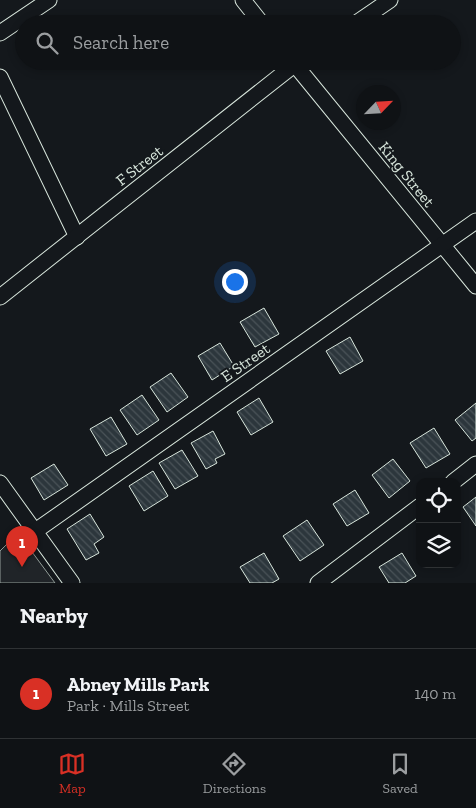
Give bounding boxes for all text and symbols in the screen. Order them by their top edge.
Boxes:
search box [15,15,461,70]
icon: search [33,29,61,57]
text: Search here [73,31,169,54]
north arrow [356,85,401,130]
street label: King Street [375,138,439,211]
street label: F Street [112,141,167,190]
your location [222,269,248,295]
street label: E Street [217,339,273,386]
map controls [416,478,461,568]
button: locate [416,478,461,523]
button: layers [416,523,461,568]
pin: 1 [6,526,38,567]
text: Nearby [20,603,88,628]
text: Abney Mills Park [67,673,209,696]
text: 1 [33,684,39,703]
text: 140 m [415,684,456,703]
text: Park · Mills Street [67,696,189,715]
tab: Map [58,750,86,797]
tab: Directions [203,750,266,797]
tab: Saved [383,750,418,797]

